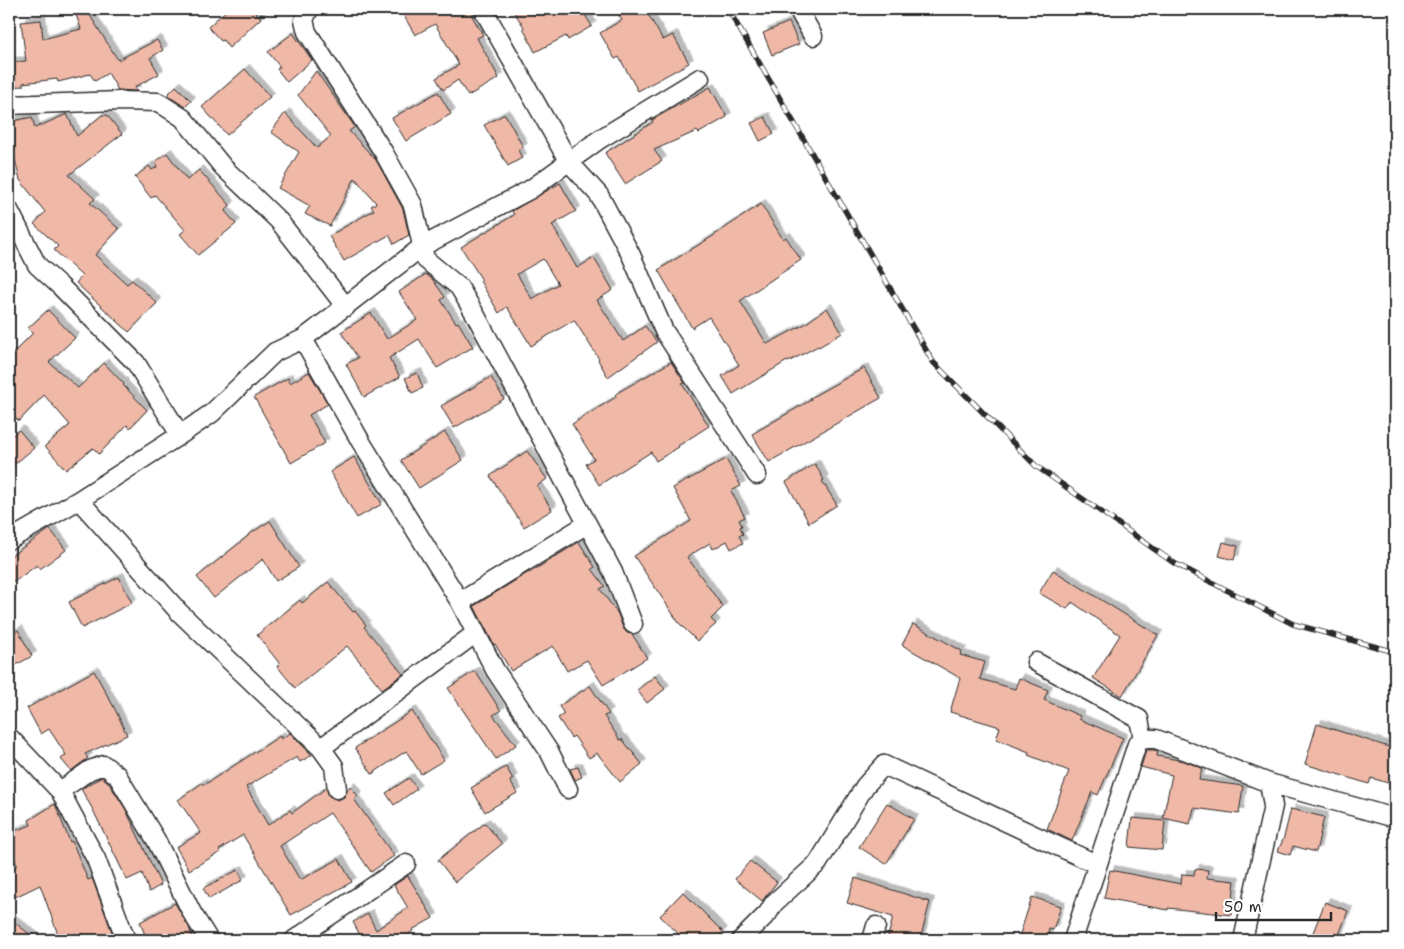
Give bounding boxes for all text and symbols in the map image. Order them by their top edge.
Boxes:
scale bar [1216,889,1332,921]
text: 50 m [1224,897,1262,917]

